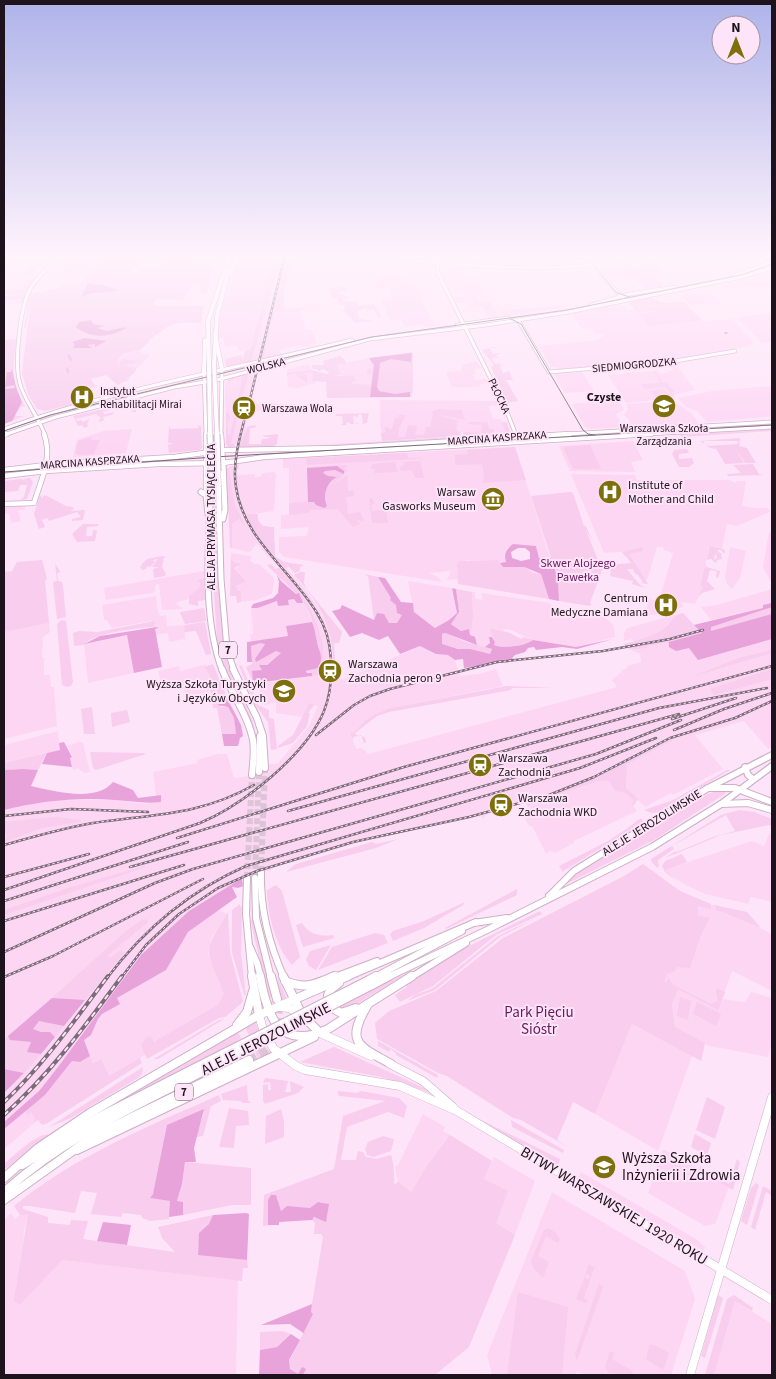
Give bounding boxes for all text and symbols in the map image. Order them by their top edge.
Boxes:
north arrow [711,15,761,65]
text: N [731,18,741,38]
street label: WOLSKA [245,354,287,378]
street label: SIEDMIOGRODZKA [591,354,677,376]
street label: PŁOCKA [484,376,514,416]
hospital icon: Instytut Rehabilitacji Mirai [69,384,95,410]
place label: Instytut Rehabilitacji Mirai [100,384,182,412]
district label: Czyste [587,389,621,406]
school or university icon: Warszawska Szkoła Zarządzania [651,393,677,419]
station icon: Warszawa Wola [231,395,257,421]
place label: Warszawa Wola [262,401,333,416]
place label: Warszawska Szkoła Zarządzania [620,421,708,449]
street label: MARCINA KASPRZAKA [447,427,547,449]
street label: ALEJA PRYMASA TYSIĄCLECIA [203,443,220,590]
street label: MARCINA KASPRZAKA [40,451,140,473]
place label: Institute of Mother and Child [628,477,714,508]
hospital icon: Institute of Mother and Child [597,479,623,505]
place label: Warsaw Gasworks Museum [382,484,476,515]
museum icon: Warsaw Gasworks Museum [480,486,506,512]
park label: Skwer Alojzego Pawełka [540,555,616,586]
place label: Centrum Medyczne Damiana [551,590,648,621]
hospital icon: Centrum Medyczne Damiana [653,592,679,618]
road number: 7 [219,642,237,658]
place label: Warszawa Zachodnia peron 9 [348,656,442,687]
station icon: Warszawa Zachodnia peron 9 [317,658,343,684]
place label: Wyższa Szkoła Turystyki i Języków Obcych [146,676,266,707]
school or university icon: Wyższa Szkoła Turystyki i Języków Obcych [271,678,297,704]
place label: Warszawa Zachodnia [498,750,551,781]
station icon: Warszawa Zachodnia [467,752,493,778]
street label: ALEJE JEROZOLIMSKIE [599,785,705,861]
place label: Warszawa Zachodnia WKD [518,790,597,821]
station icon: Warszawa Zachodnia WKD [488,792,514,818]
street label: ALEJE JEROZOLIMSKIE [197,997,335,1081]
park label: Park Pięciu Sióstr [504,1002,574,1040]
road number: 7 [175,1084,193,1100]
street label: BITWY WARSZAWSKIEJ 1920 ROKU [516,1142,712,1270]
place label: Wyższa Szkoła Inżynierii i Zdrowia [622,1148,740,1186]
school or university icon: Wyższa Szkoła Inżynierii i Zdrowia [591,1154,617,1180]

